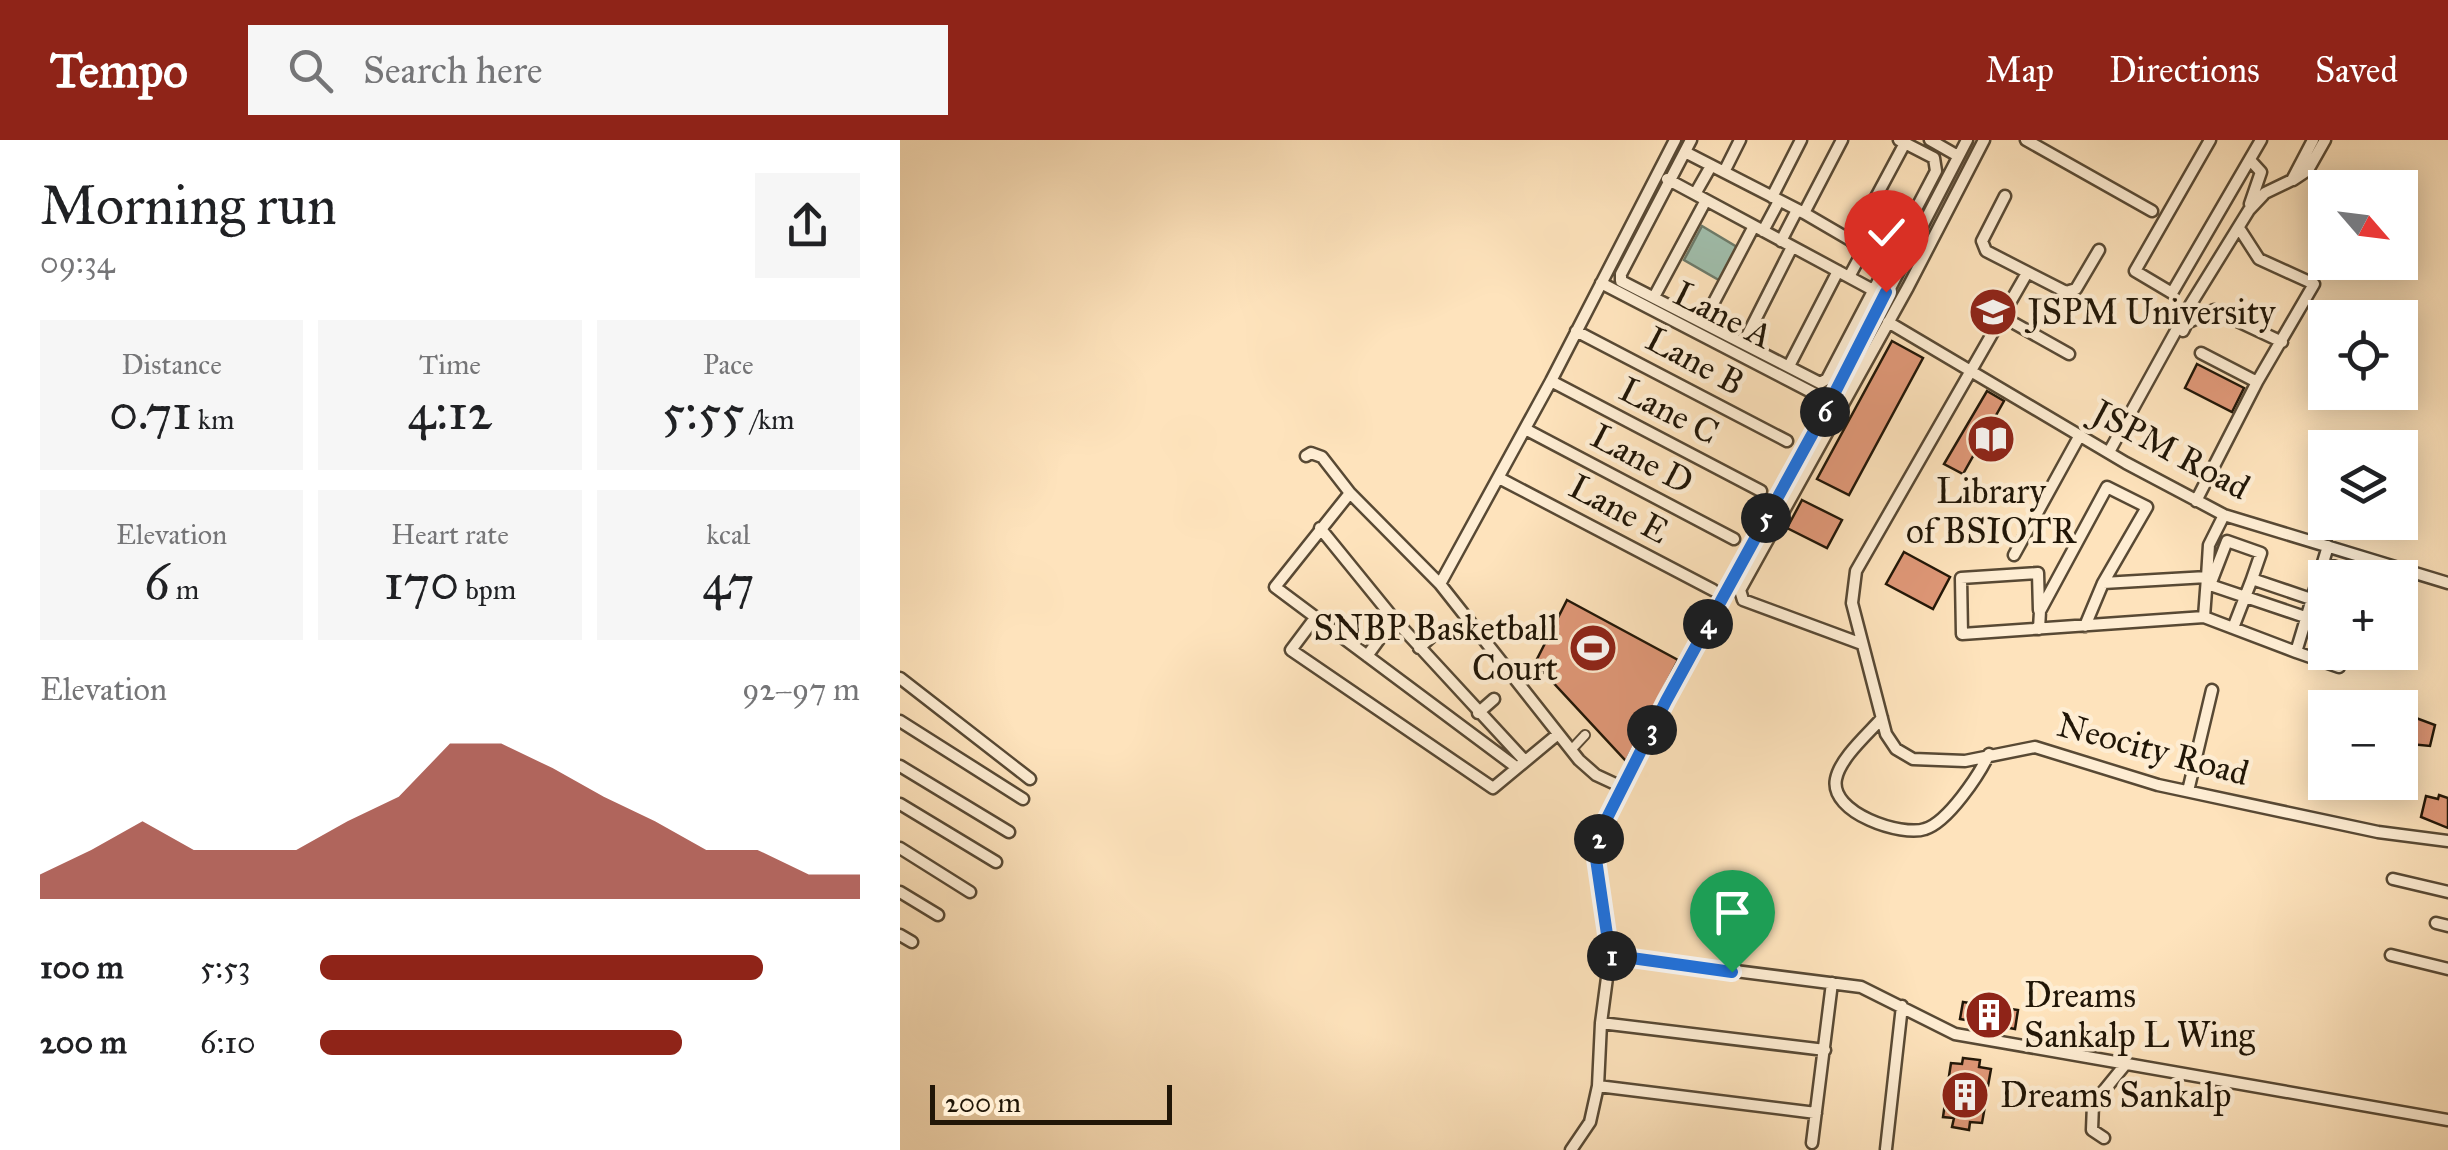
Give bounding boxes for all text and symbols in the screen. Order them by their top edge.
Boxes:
search box [248,25,948,115]
text: Tempo [50,41,188,100]
icon: search [283,43,338,98]
text: Search here [363,47,543,93]
text: Map [1986,49,2054,92]
text: Directions [2109,49,2260,92]
text: Saved [2315,49,2398,92]
north arrow [2308,170,2418,280]
map controls [2308,170,2418,800]
text: Morning run [40,172,337,239]
button: share [755,173,860,278]
pin [1844,190,1929,293]
icon: check [1859,205,1914,260]
text: 09:34 [40,243,115,282]
street label: Lane A [1666,272,1780,358]
school or university icon: JSPM University [1967,286,2019,338]
place label: JSPM University [2024,291,2276,334]
button: locate [2308,300,2418,410]
street label: Lane B [1639,317,1751,405]
text: Distance [121,347,222,382]
text: Time [419,347,481,382]
text: Pace [703,347,754,382]
street label: Lane C [1612,368,1726,454]
text: 0.71 [109,382,192,443]
text: 4:12 [408,382,492,443]
text: 5:55 [662,382,744,443]
pin: 6 [1800,387,1850,437]
street label: JSPM Road [2081,389,2257,510]
text: 6 [1818,394,1832,429]
text: km [192,402,234,437]
text: /km [744,402,795,437]
library icon: Library of BSIOTR [1965,413,2017,465]
street label: Lane D [1584,414,1700,504]
button: layers [2308,430,2418,540]
street label: Lane E [1562,465,1676,553]
place label: Library of BSIOTR [1906,470,2077,553]
pin: 5 [1741,493,1791,543]
text: 5 [1759,500,1773,535]
text: Elevation [116,517,227,552]
text: Heart rate [391,517,509,552]
text: kcal [706,517,750,552]
text: 6 [144,552,170,613]
text: 170 [384,552,459,613]
text: 47 [702,552,755,613]
button: + [2308,560,2418,670]
text: m [170,572,199,607]
text: bpm [459,572,516,607]
pin: 4 [1683,599,1733,649]
text: 4 [1700,606,1716,641]
place label: SNBP Basketball Court [1313,607,1559,690]
sports icon: SNBP Basketball Court [1567,622,1619,674]
text: Elevation [40,670,167,709]
text: 92–97 m [742,670,860,709]
button: − [2308,690,2418,800]
street label: Neocity Road [2052,703,2254,795]
pin: 3 [1627,705,1677,755]
text: 3 [1646,712,1658,747]
pin: 2 [1574,814,1624,864]
text: 2 [1592,821,1606,856]
pin [1690,870,1775,973]
icon: arrive [1705,885,1760,940]
pin: 1 [1587,931,1637,981]
text: 1 [1606,938,1618,973]
text: 100 m [40,948,124,987]
text: 5:53 [200,948,251,987]
place label: Dreams Sankalp L Wing [2024,974,2256,1057]
building icon: Dreams Sankalp L Wing [1963,989,2015,1041]
text: 200 m [40,1023,127,1062]
text: 6:10 [200,1023,256,1062]
building icon: Dreams Sankalp [1939,1069,1991,1121]
place label: Dreams Sankalp [2000,1074,2231,1117]
scale bar [930,1080,1172,1124]
text: 200 m [945,1085,1021,1120]

